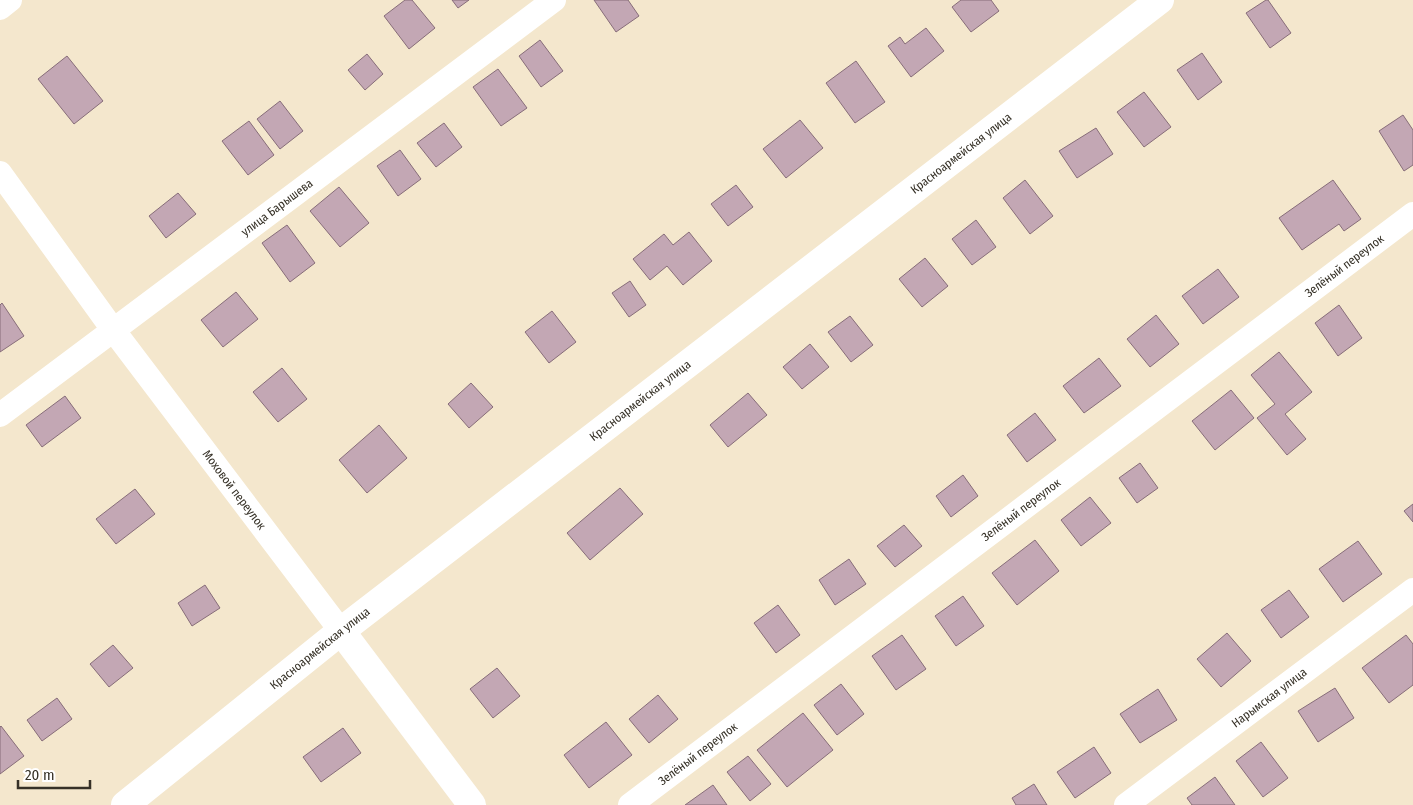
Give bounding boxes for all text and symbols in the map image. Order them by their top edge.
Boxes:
street label: Красноармейская улица [908,110,1014,197]
street label: улица Барышева [238,176,316,239]
street label: Зелёный переулок [1302,231,1387,300]
street label: Красноармейская улица [587,357,694,444]
street label: Моховой переулок [200,447,269,533]
street label: Зелёный переулок [979,475,1064,544]
street label: Красноармейская улица [267,604,373,692]
street label: Нарымская улица [1229,665,1310,730]
street label: Зелёный переулок [656,719,740,788]
scale bar [18,758,90,790]
text: 20 m [25,766,55,784]

